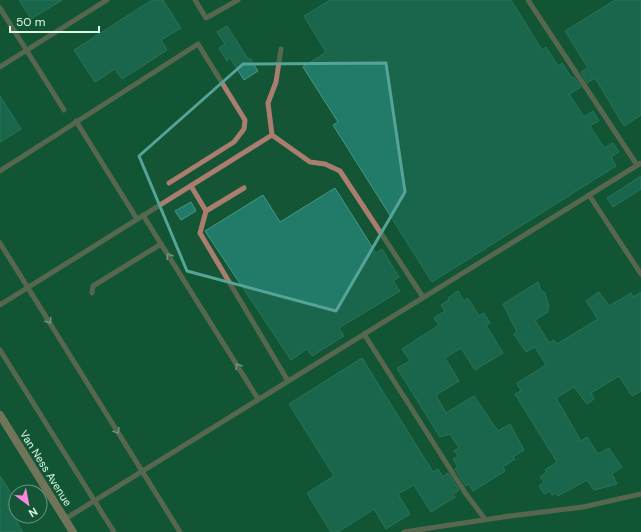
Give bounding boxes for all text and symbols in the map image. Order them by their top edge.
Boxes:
scale bar [10,8,99,34]
text: 50 m [16,14,45,30]
one-way arrow [166,253,173,260]
one-way arrow [44,317,52,324]
one-way arrow [235,363,242,370]
street label: Van Ness Avenue [17,427,75,509]
one-way arrow [113,427,120,434]
north arrow [8,484,48,524]
text: N [26,504,40,521]

